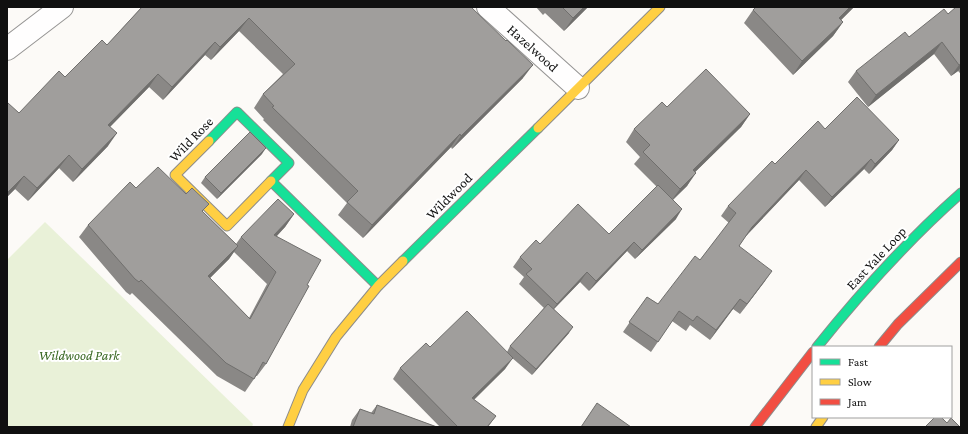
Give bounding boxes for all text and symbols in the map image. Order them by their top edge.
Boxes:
street label: Hazelwood [504,21,562,75]
street label: Wild Rose [166,113,216,165]
street label: Wildwood [423,169,476,222]
street label: East Yale Loop [843,223,909,293]
legend [812,346,952,418]
park label: Wildwood Park [39,347,120,363]
text: Fast [848,355,869,369]
text: Slow [848,375,872,389]
text: Jam [847,395,867,409]

